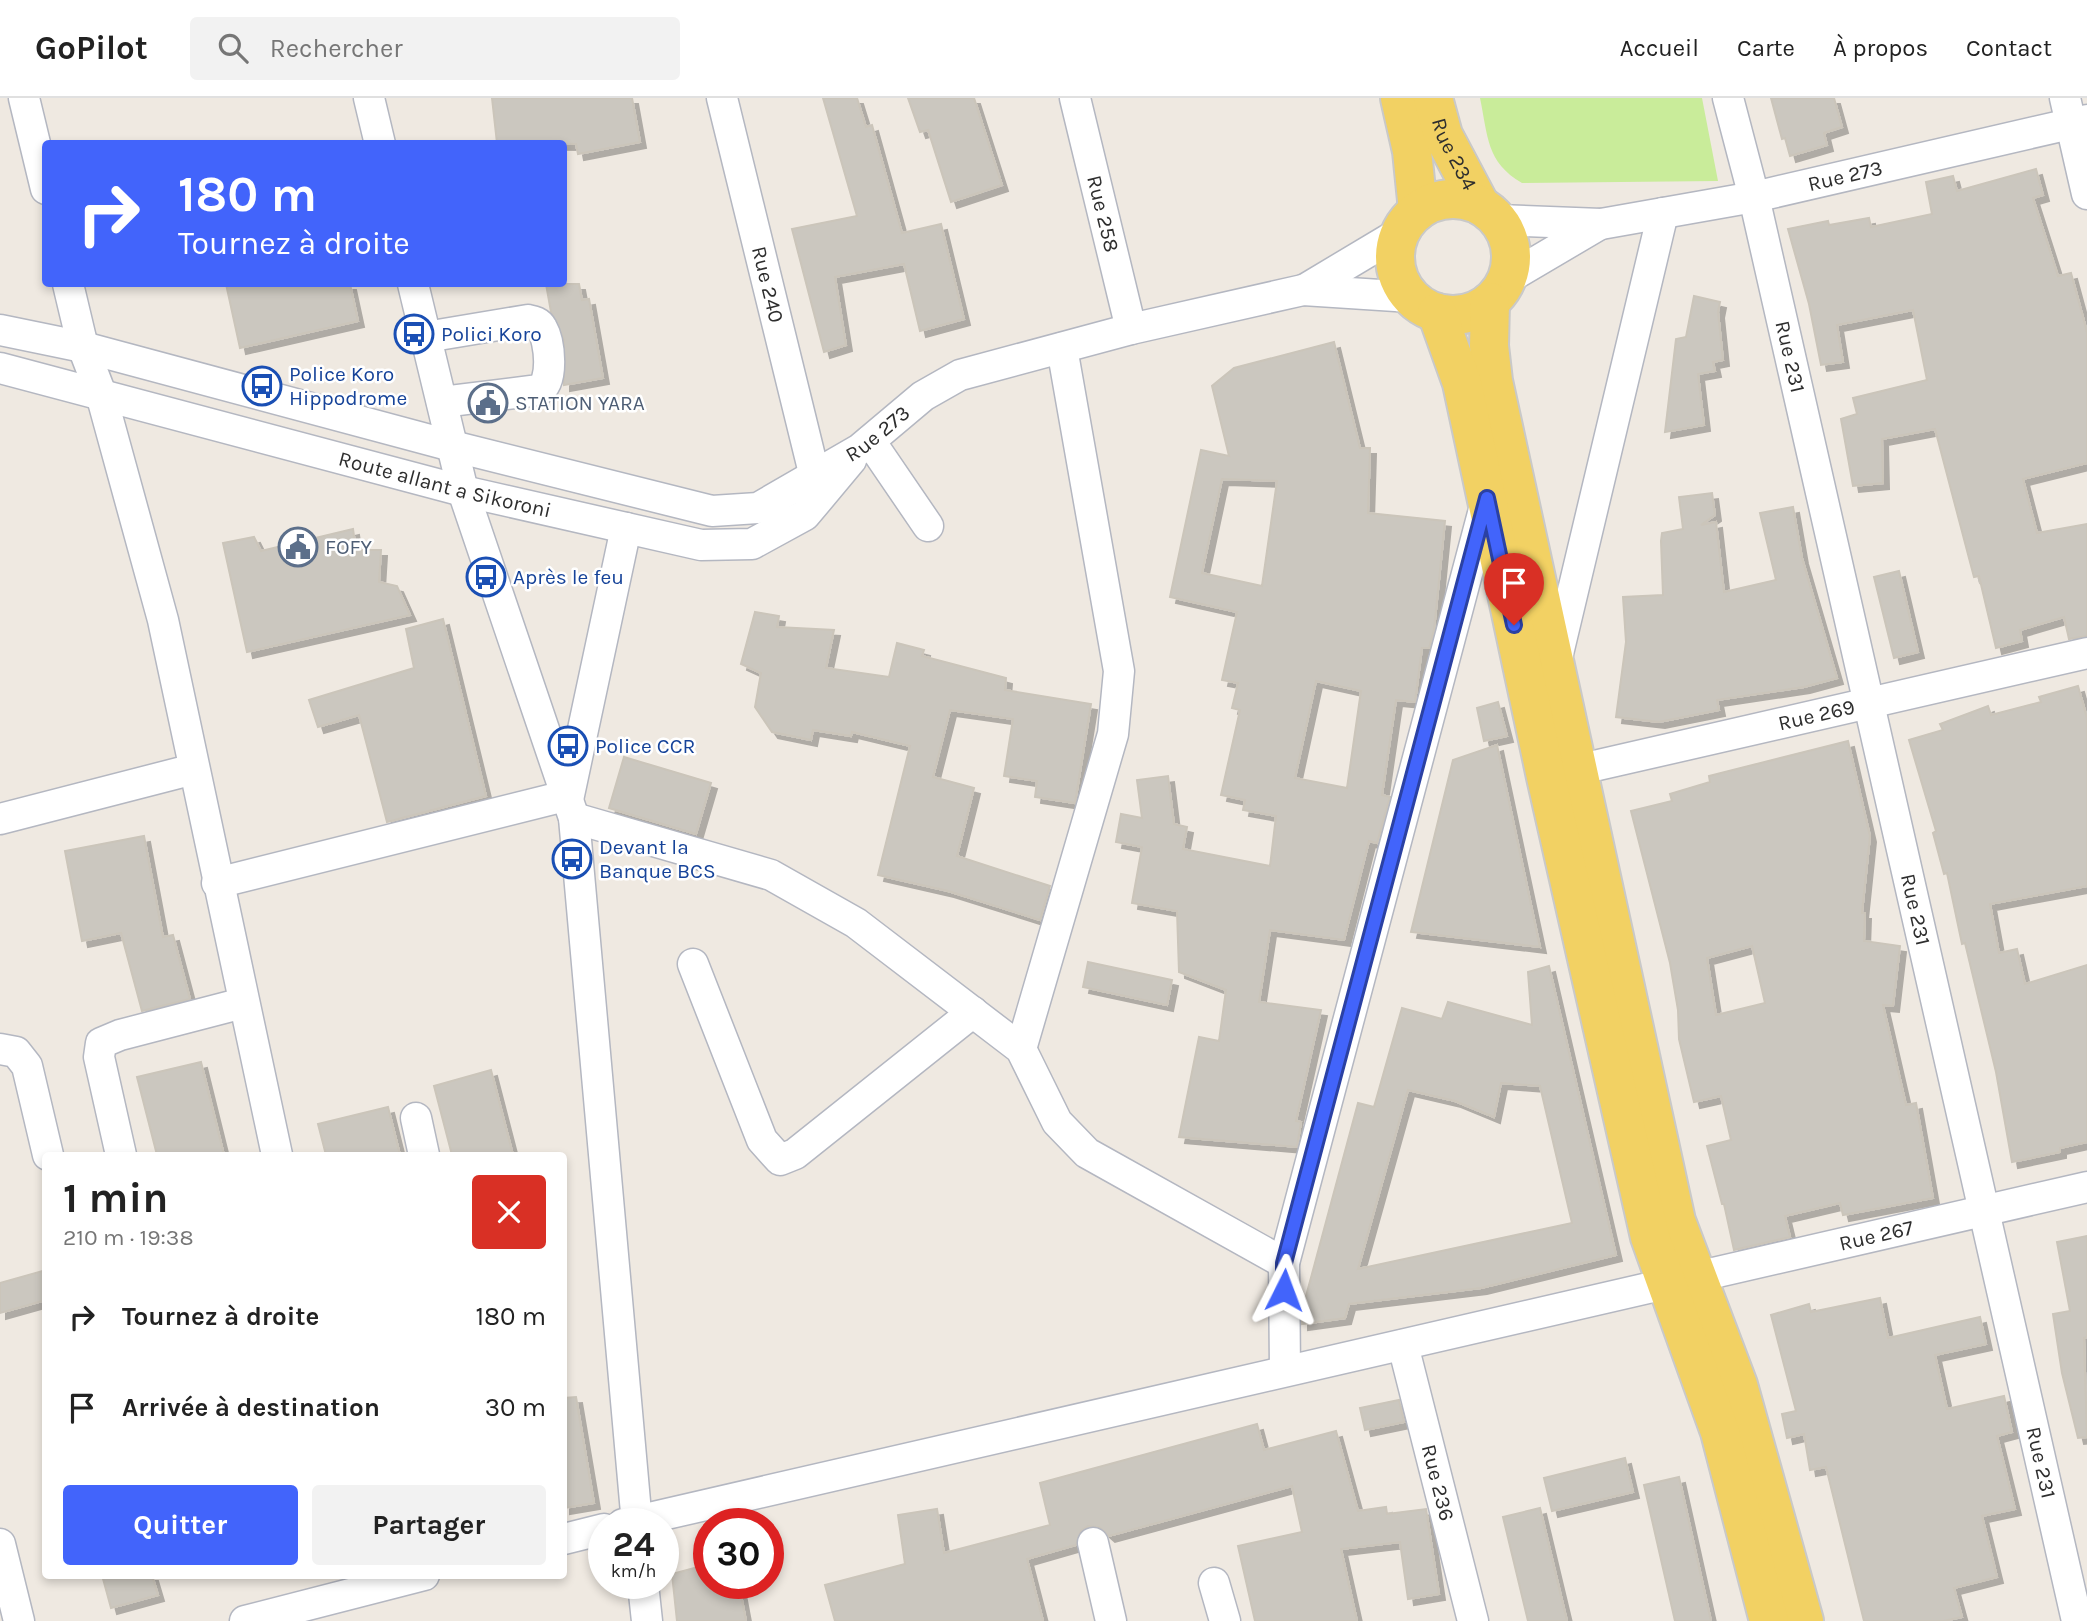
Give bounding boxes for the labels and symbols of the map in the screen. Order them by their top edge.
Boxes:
street label: Rue 234 [1427,115,1482,194]
street label: Rue 273 [1806,156,1885,196]
street label: Rue 258 [1082,173,1124,255]
street label: Rue 240 [747,244,789,325]
bus stop icon: Polici Koro [393,313,435,355]
street label: Rue 231 [1770,318,1810,395]
place label: Polici Koro [441,322,542,346]
place label: Police Koro Hippodrome [289,362,407,410]
bus stop icon: Police Koro Hippodrome [241,365,283,407]
public building icon: STATION YARA [467,382,509,424]
place label: STATION YARA [515,391,645,415]
street label: Rue 273 [841,400,915,467]
street label: Route allant a Sikoroni [336,447,553,523]
public building icon: FOFY [277,526,319,568]
place label: FOFY [325,535,372,559]
pin [1484,553,1544,625]
bus stop icon: Après le feu [465,556,507,598]
place label: Après le feu [513,565,624,589]
street label: Rue 269 [1776,695,1857,735]
bus stop icon: Police CCR [547,725,589,767]
place label: Police CCR [595,734,695,758]
place label: Devant la Banque BCS [599,835,716,883]
bus stop icon: Devant la Banque BCS [551,838,593,880]
street label: Rue 231 [1896,871,1935,948]
street label: Rue 267 [1837,1215,1916,1256]
position arrow [1247,1253,1321,1327]
street label: Rue 231 [2021,1424,2061,1501]
street label: Rue 236 [1417,1442,1459,1523]
speed limit sign: 30 [693,1508,784,1599]

